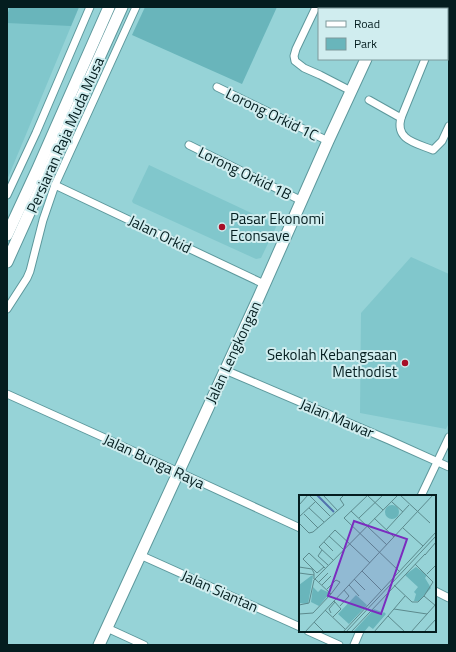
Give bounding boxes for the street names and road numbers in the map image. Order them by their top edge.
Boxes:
street label: Persiaran Raja Muda Musa [20,53,110,217]
street label: Lorong Orkid 1C [222,82,322,146]
street label: Lorong Orkid 1B [194,140,296,206]
street label: Jalan Orkid [125,209,195,259]
street label: Jalan Lengkongan [199,297,267,407]
street label: Jalan Mawar [296,392,378,444]
street label: Jalan Bunga Raya [100,427,209,495]
street label: Jalan Siantan [178,564,262,618]

